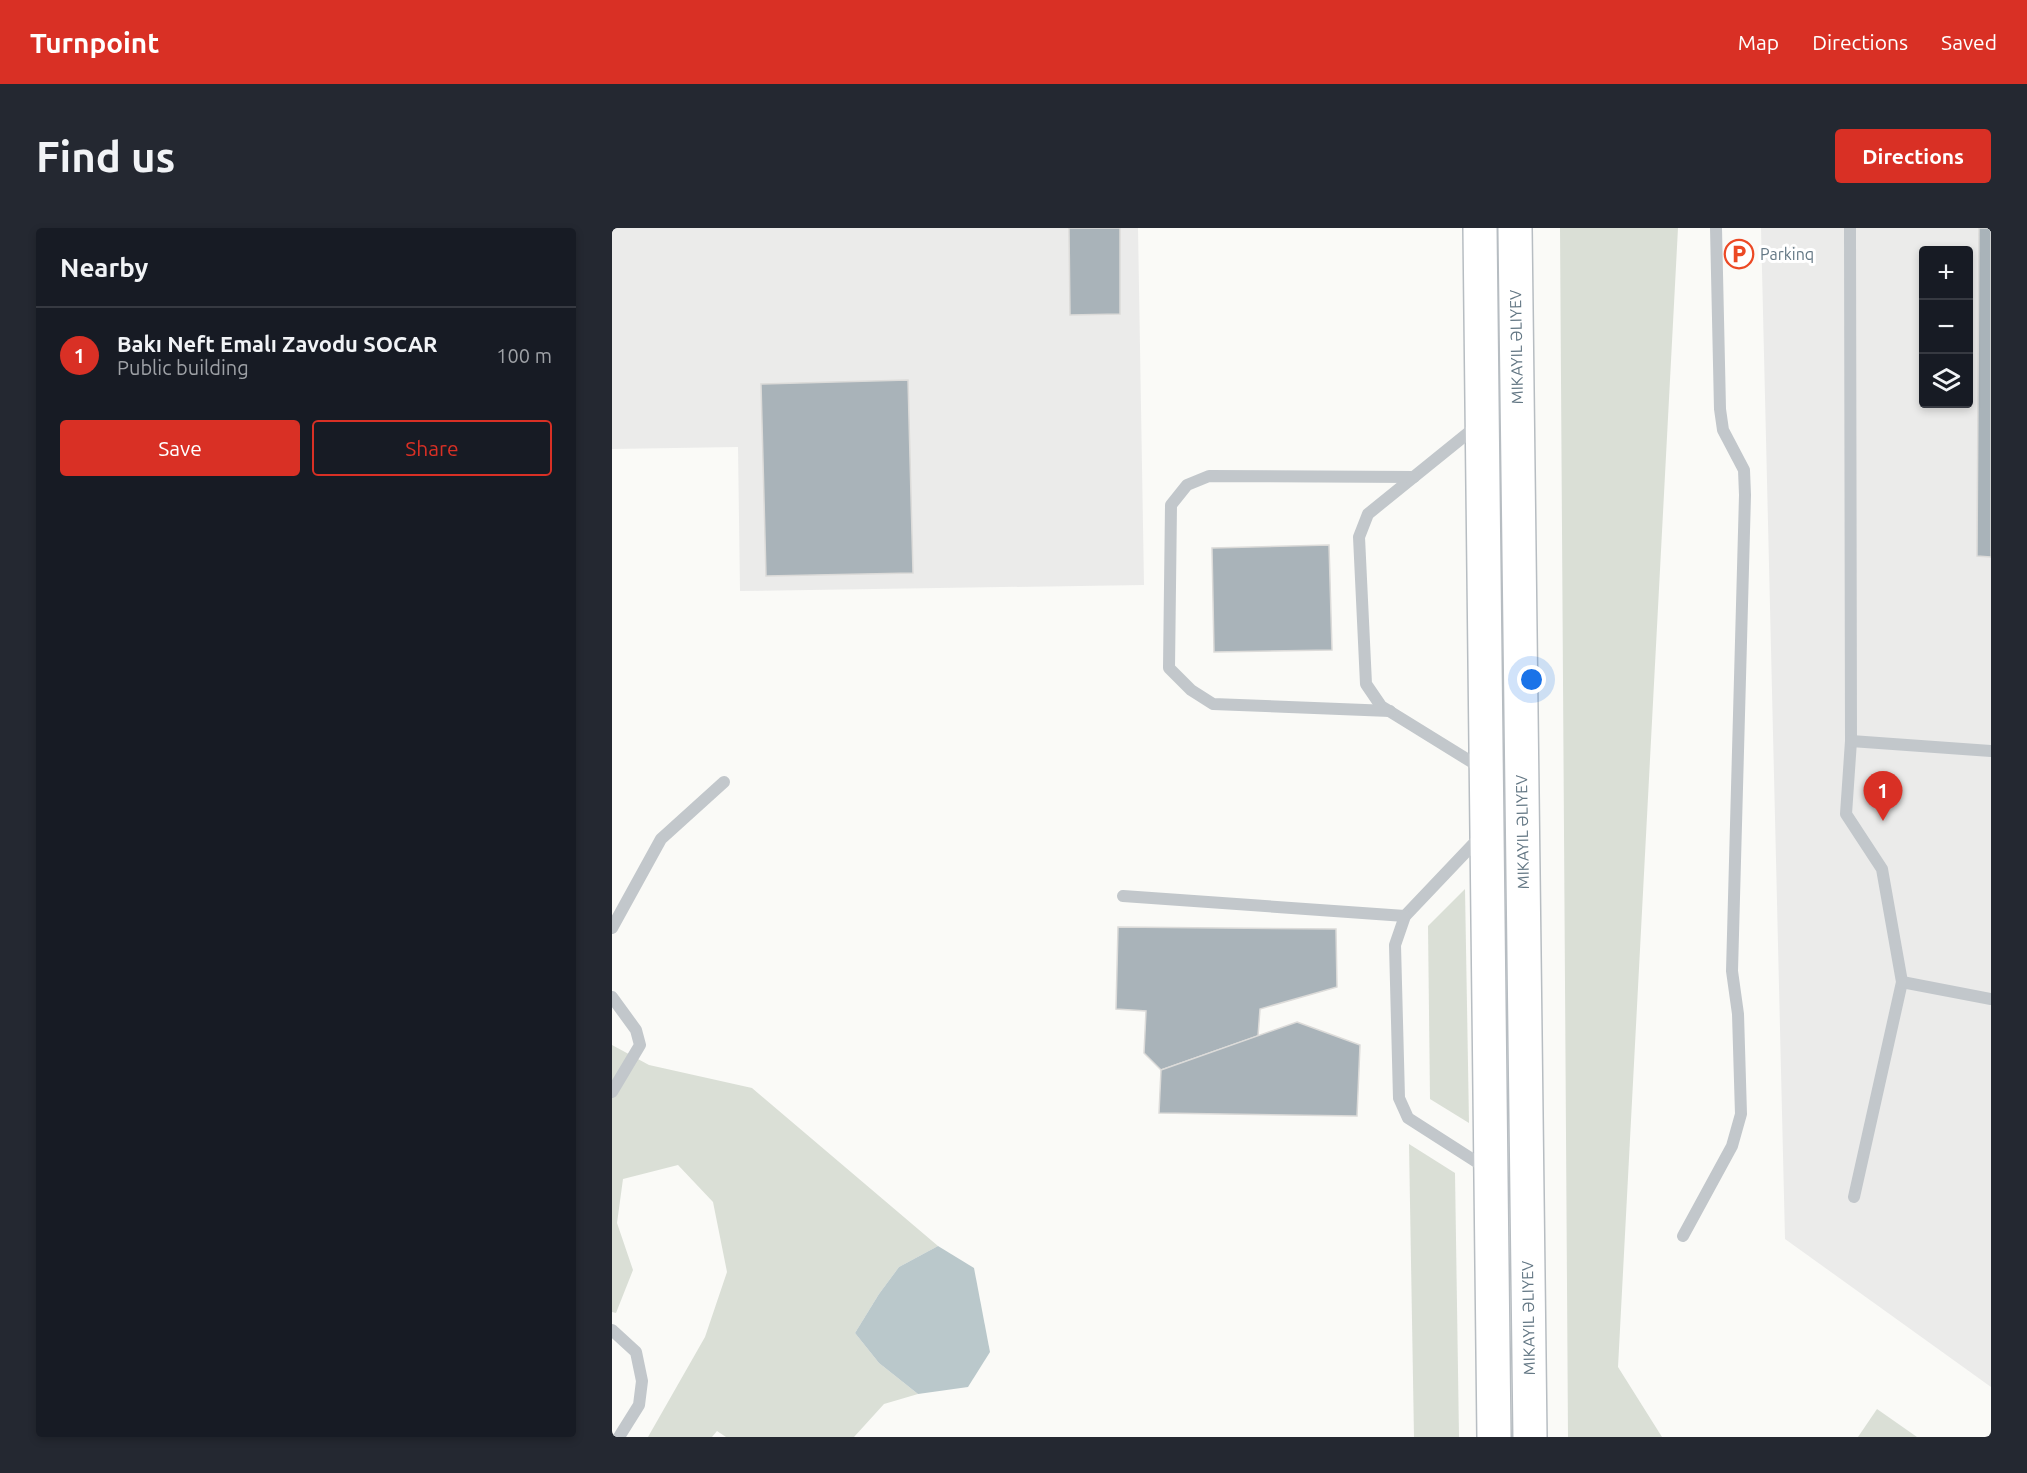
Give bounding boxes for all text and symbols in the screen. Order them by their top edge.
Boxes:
text: Turnpoint [30,27,159,58]
text: Map [1738,30,1779,54]
text: Directions [1812,30,1908,54]
text: Saved [1941,30,1997,54]
button: Directions [1835,129,1991,183]
text: Find us [36,133,175,180]
parking icon: Parkinq [1723,238,1755,270]
place label: Parkinq [1760,245,1814,263]
map controls [1919,246,1973,408]
button: + [1919,246,1973,300]
text: Nearby [60,253,148,282]
street label: MIKAYIL ƏLIYEV [1506,290,1526,404]
button: − [1919,300,1973,354]
text: Bakı Neft Emalı Zavodu SOCAR [117,331,438,356]
text: 1 [74,344,85,367]
text: 100 m [496,344,552,367]
button: layers [1919,354,1973,408]
text: Public building [117,356,249,379]
button: Save [60,420,300,476]
button: Share [312,420,552,476]
your location [1517,665,1546,694]
pin: 1 [1864,772,1902,821]
street label: MIKAYIL ƏLIYEV [1512,775,1532,889]
street label: MIKAYIL ƏLIYEV [1518,1261,1538,1375]

